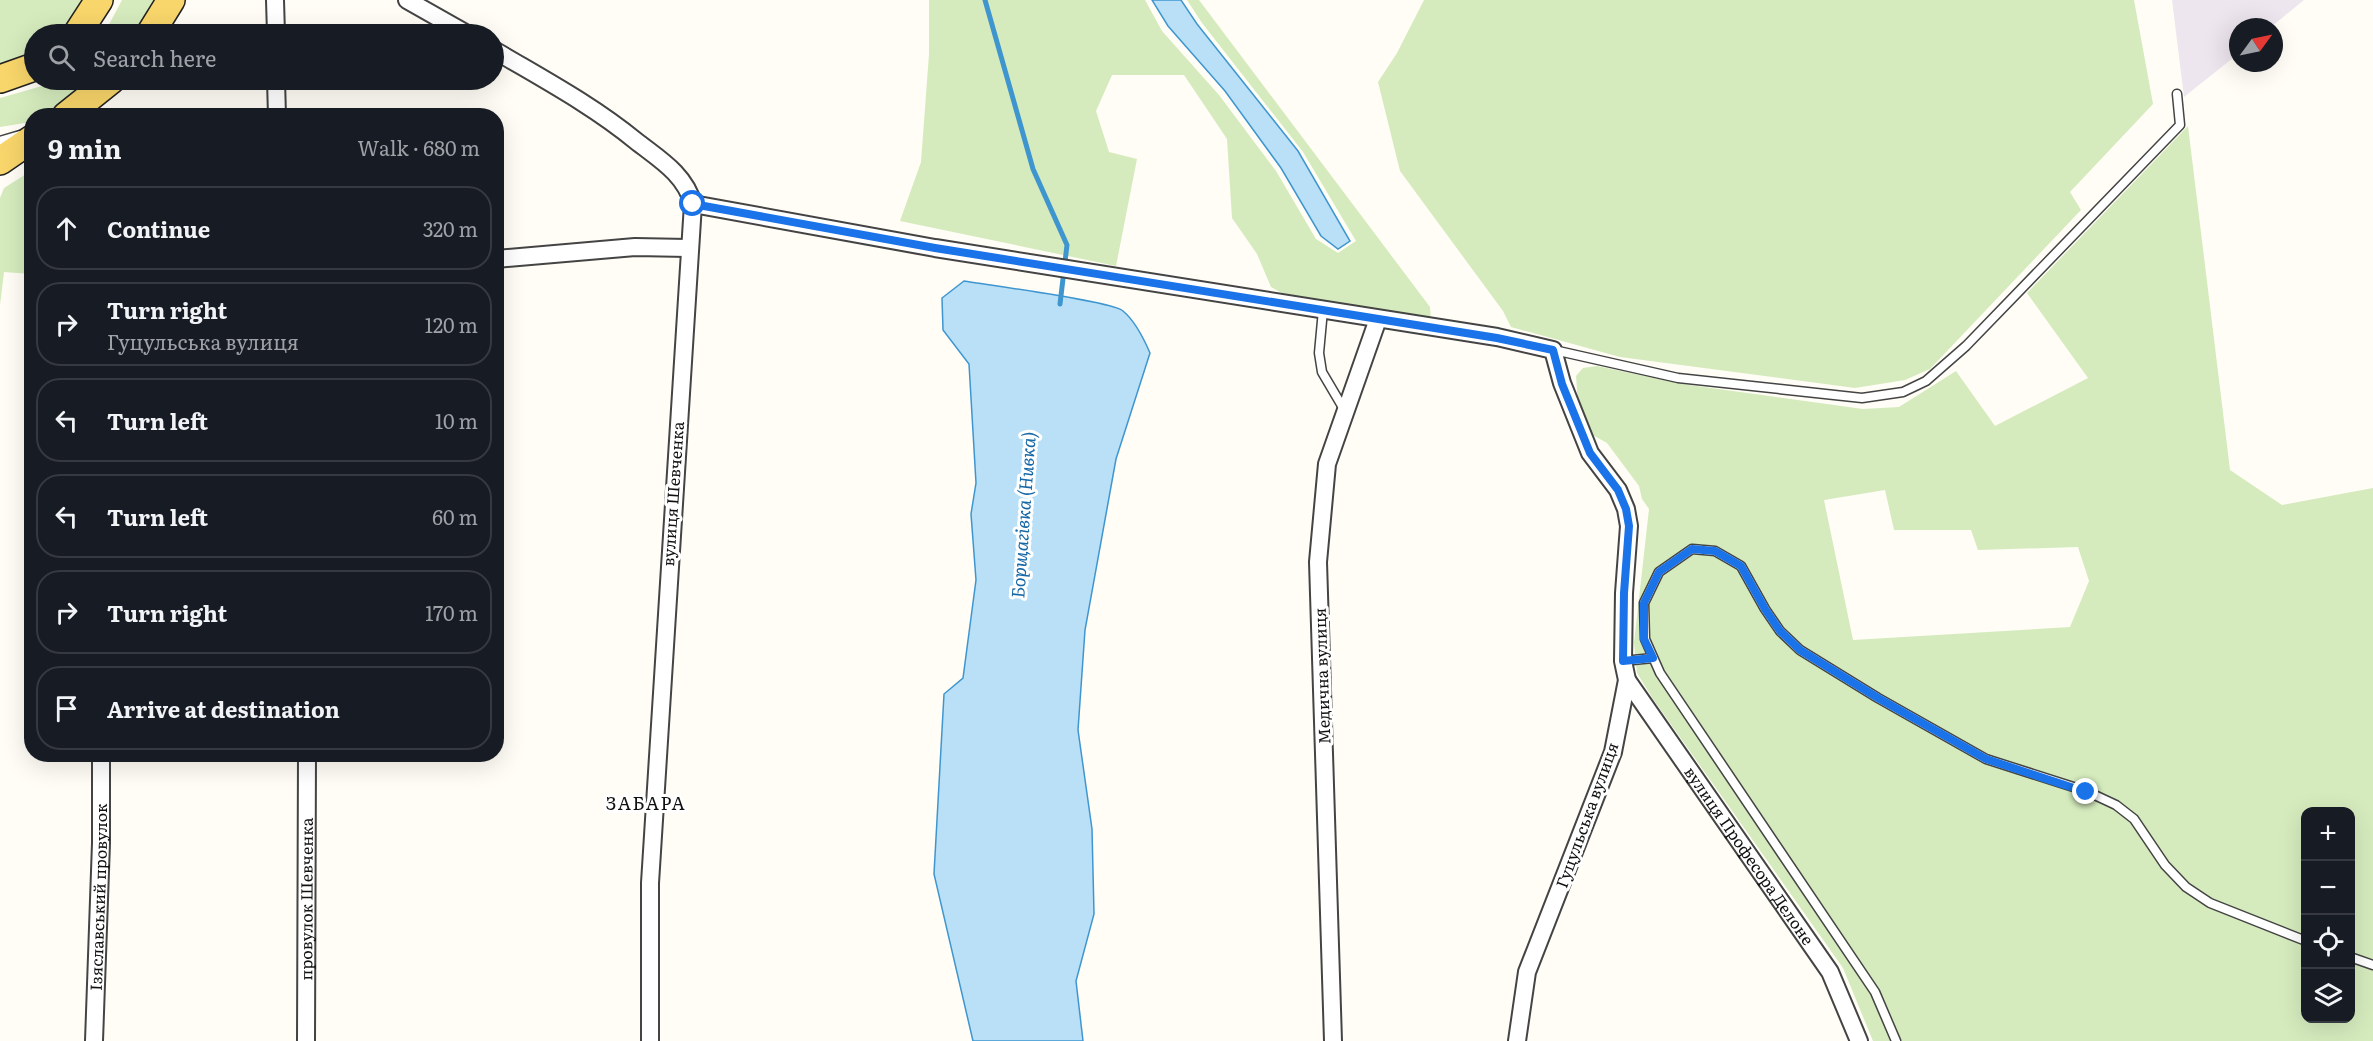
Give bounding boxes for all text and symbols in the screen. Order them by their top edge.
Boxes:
north arrow [2229,18,2283,72]
search box [24,24,504,90]
icon: search [45,41,78,74]
text: Search here [93,41,216,74]
text: 9 min [48,128,122,167]
text: Walk · 680 m [357,132,480,162]
route start [679,190,705,216]
icon: ahead [50,212,83,245]
text: Continue [107,212,210,245]
text: 320 m [423,213,478,243]
text: Turn right [107,293,227,326]
icon: right [50,308,83,341]
text: 120 m [425,309,478,339]
text: Гуцульська вулиця [107,326,299,356]
icon: left [50,404,83,437]
text: Turn left [107,404,208,437]
text: 10 m [435,405,478,435]
street label: вулиця Шевченка [655,420,689,567]
water label: Борщагівка (Нивка) [1003,431,1042,599]
icon: left [50,500,83,533]
text: Turn left [107,500,208,533]
text: 60 m [432,501,478,531]
icon: right [50,596,83,629]
text: Turn right [107,596,227,629]
text: 170 m [425,597,478,627]
street label: Медична вулиця [1307,607,1335,745]
icon: arrive [50,692,83,725]
text: Arrive at destination [107,692,340,725]
street label: Гуцульська вулиця [1549,738,1624,891]
street label: вулиця Професора Делоне [1679,761,1821,949]
route end [2072,778,2098,804]
district label: ЗАБАРА [606,789,686,816]
street label: Ізяславський провулок [83,803,112,991]
map controls [2301,807,2355,1023]
button: + [2301,807,2355,861]
street label: провулок Шевченка [293,817,318,980]
button: − [2301,861,2355,915]
button: locate [2301,915,2355,969]
button: layers [2301,969,2355,1023]

